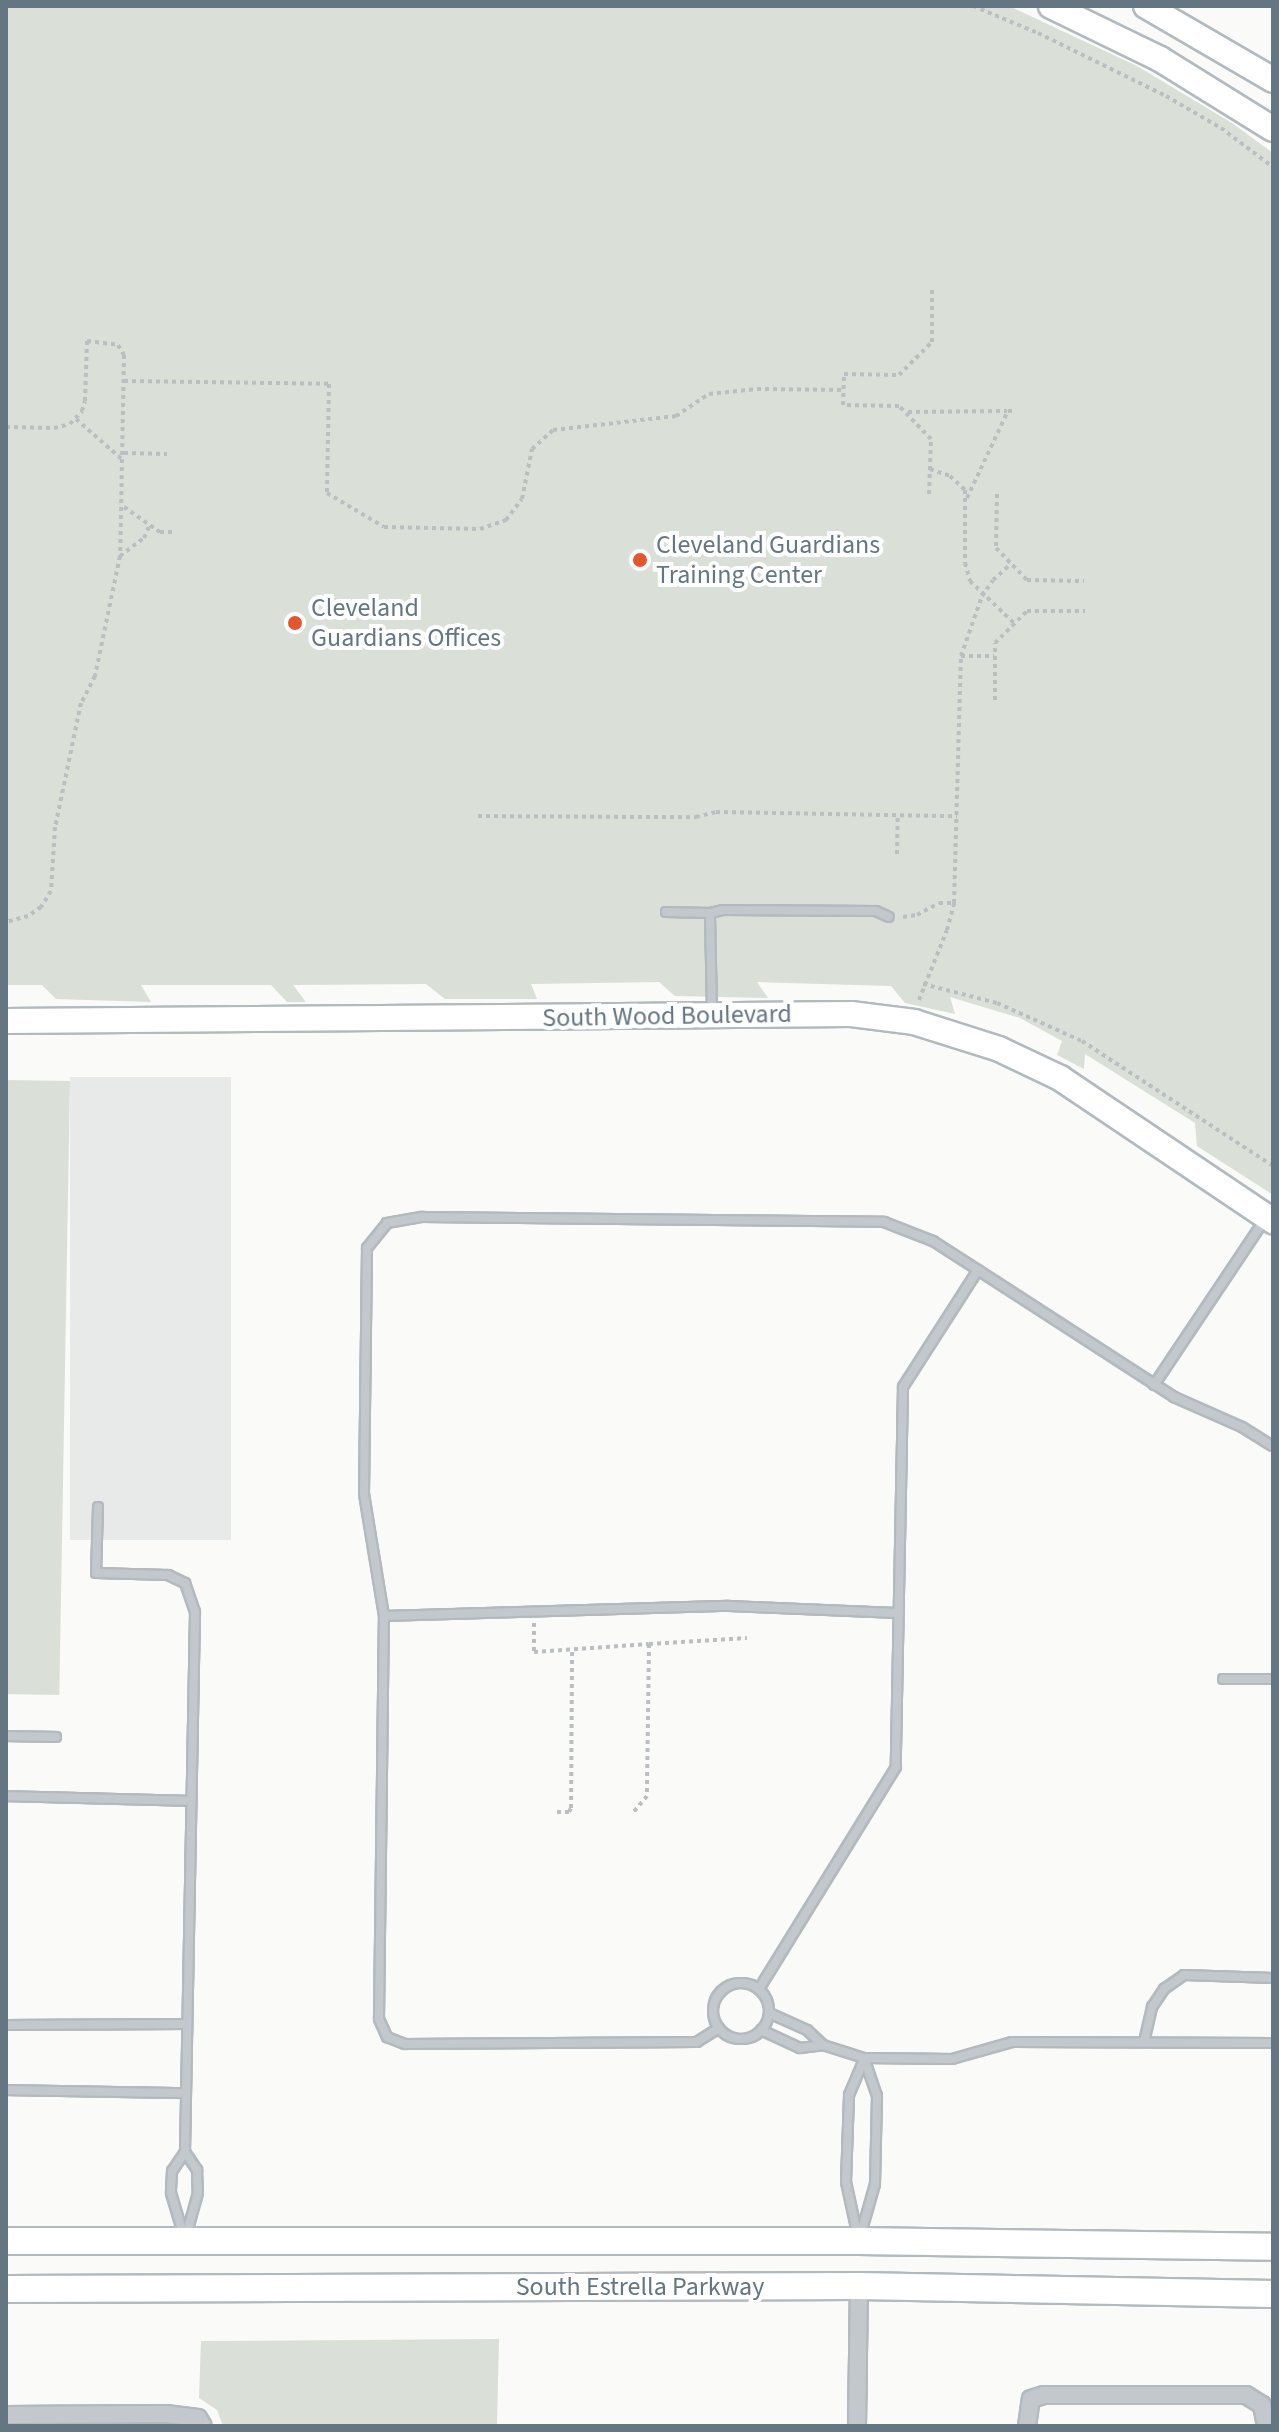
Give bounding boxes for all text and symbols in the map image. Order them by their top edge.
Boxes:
place label: Cleveland Guardians Training Center [656,529,880,590]
marker: Cleveland Guardians Training Center [631,551,649,569]
place label: Cleveland Guardians Offices [311,592,501,654]
marker: Cleveland Guardians Offices [286,614,304,632]
street label: South Wood Boulevard [542,998,792,1034]
street label: South Estrella Parkway [516,2271,764,2303]

